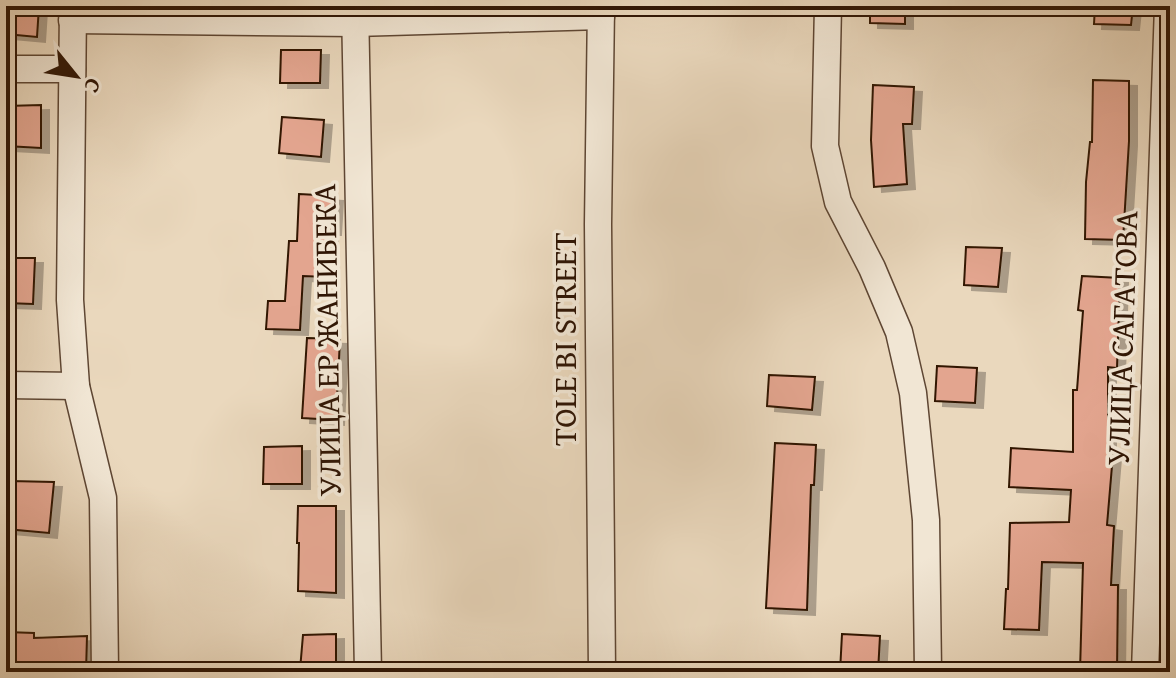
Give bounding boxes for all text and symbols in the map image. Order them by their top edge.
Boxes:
north arrow [36,36,116,116]
text: С [76,73,110,99]
street label: УЛИЦА ЕР ЖАНИБЕКА [300,183,353,497]
street label: УЛИЦА САГАТОВА [1094,209,1149,466]
street label: TOLE BI STREET [541,232,588,446]

